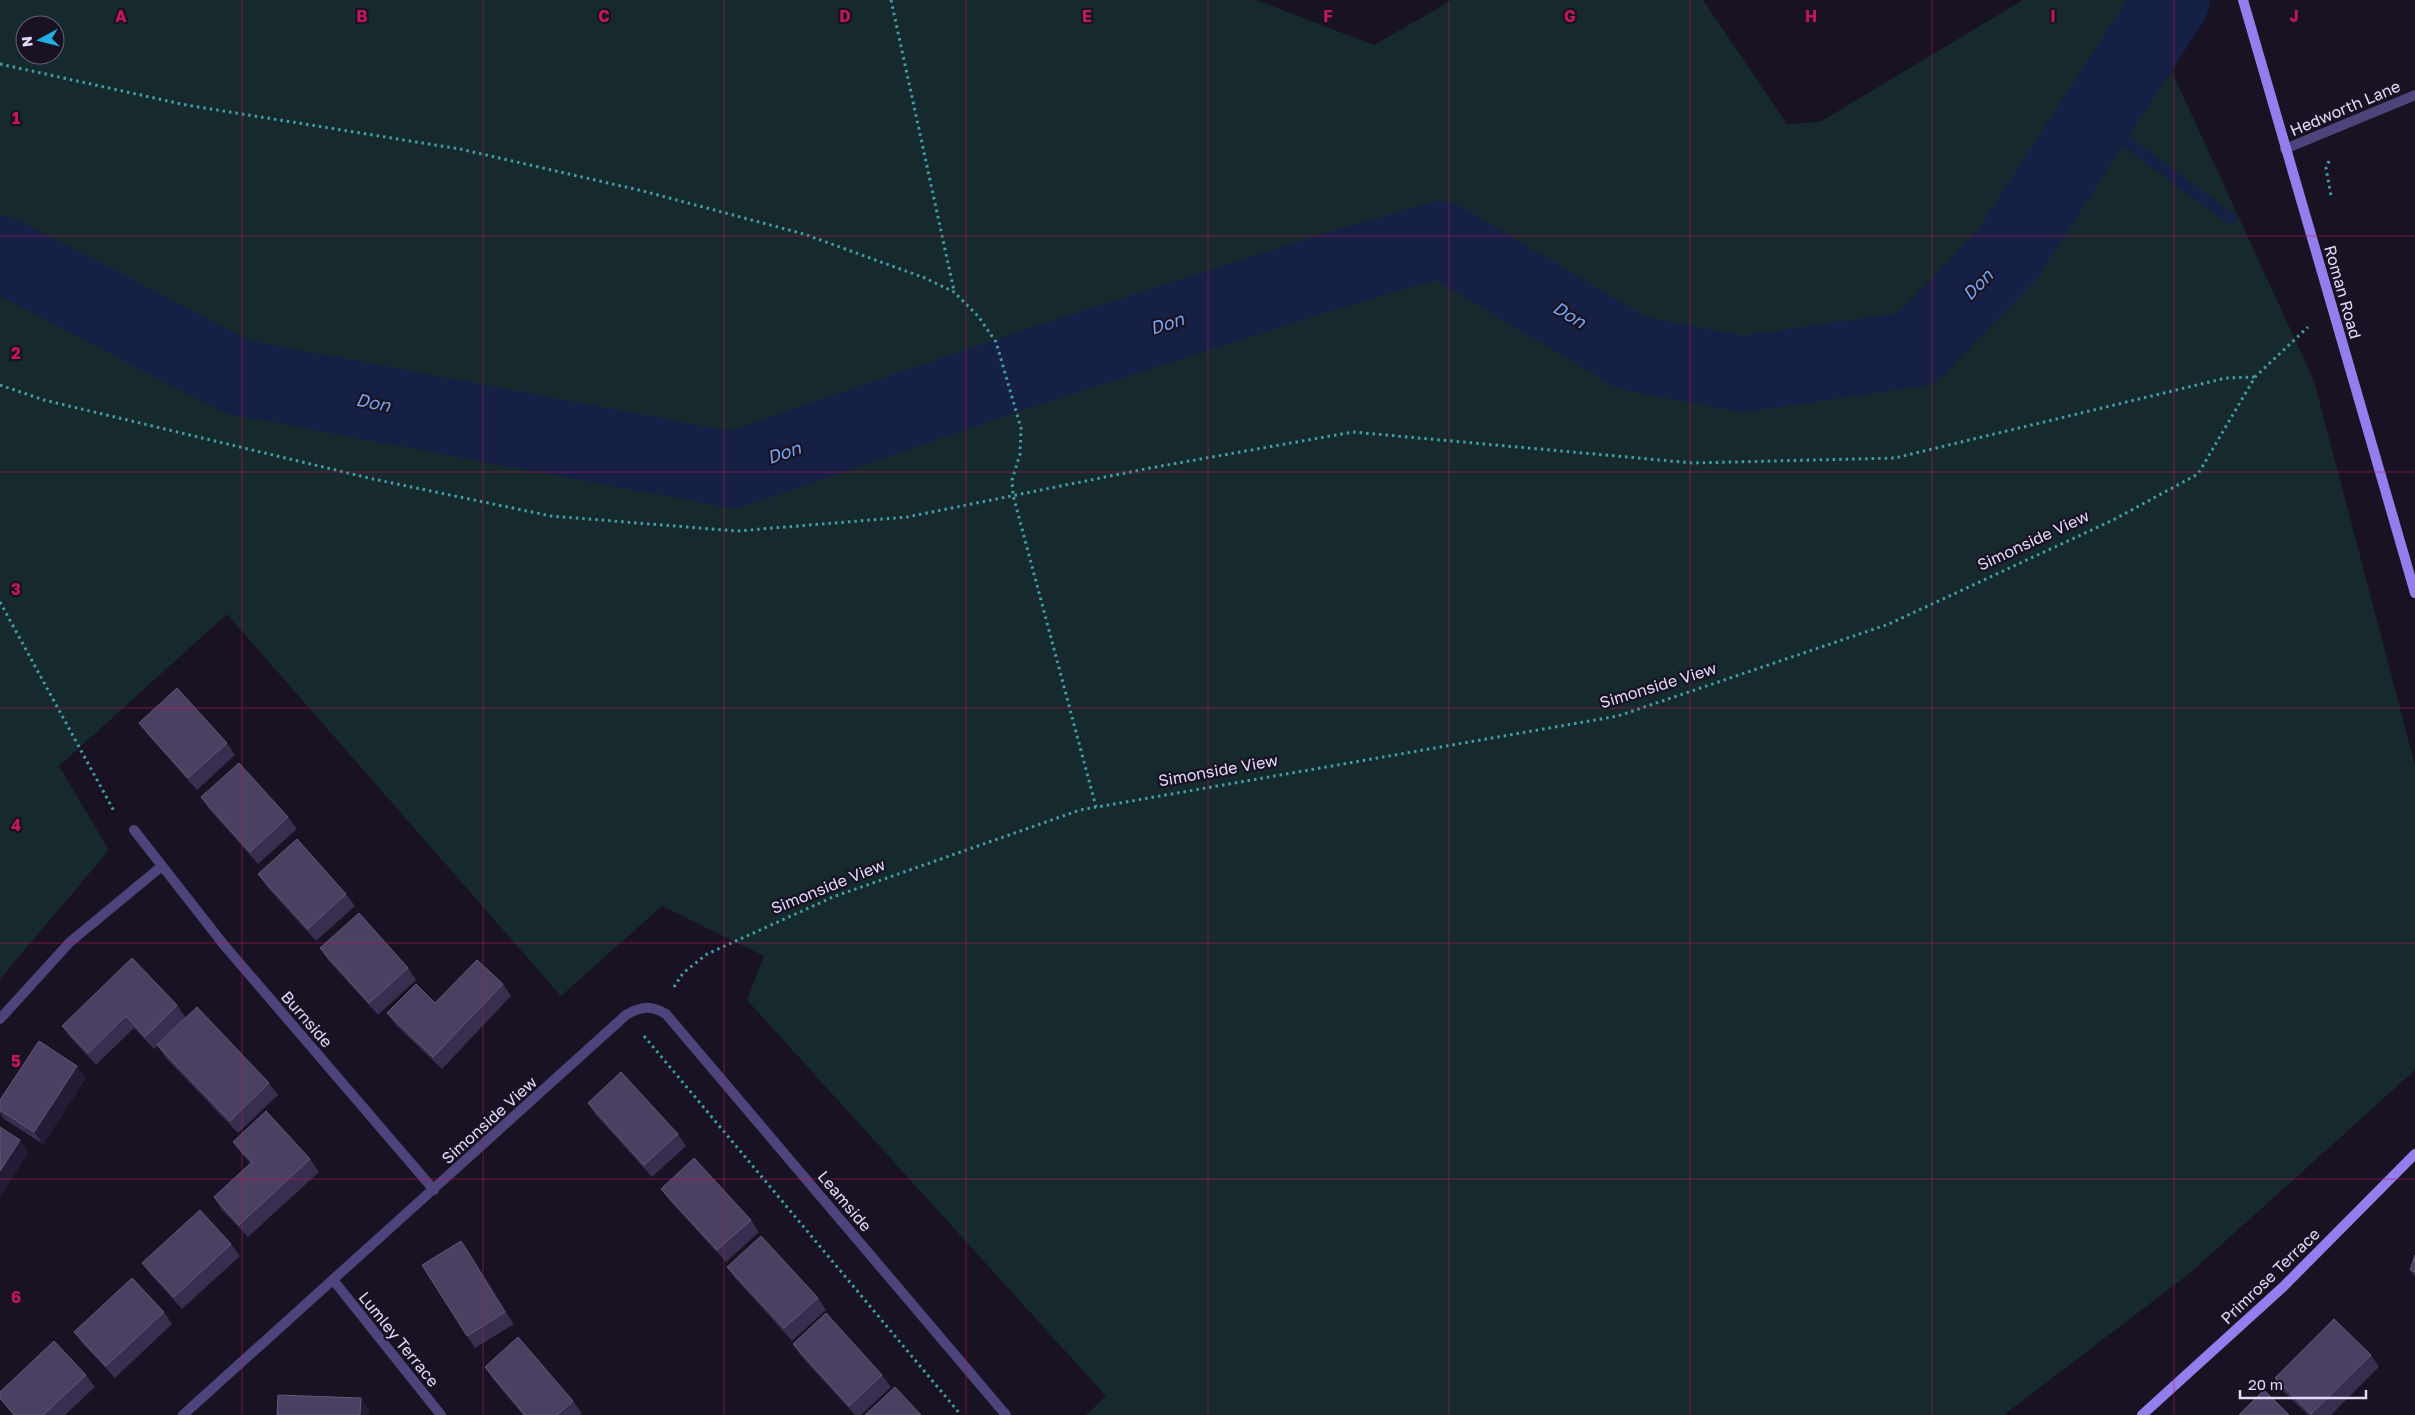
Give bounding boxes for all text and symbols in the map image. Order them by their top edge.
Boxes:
text: A [115,6,127,26]
text: B [356,6,368,26]
text: C [598,6,610,26]
text: D [839,6,851,26]
text: E [1082,6,1092,26]
text: F [1323,6,1333,26]
text: G [1564,6,1576,26]
text: H [1805,6,1817,26]
text: I [2050,6,2056,26]
text: J [2289,6,2299,26]
north arrow [15,15,65,65]
text: N [18,35,36,48]
street label: Hedworth Lane [2287,76,2403,140]
text: 1 [12,108,20,128]
street label: Roman Road [2320,243,2366,341]
water label: Don [1957,264,1998,304]
water label: Don [1549,296,1591,333]
water label: Don [1147,307,1187,339]
text: 2 [11,343,21,363]
water label: Don [354,388,393,416]
water label: Don [764,436,804,468]
street label: Simonside View [1974,505,2092,575]
text: 3 [11,579,21,599]
street label: Simonside View [1597,658,1719,712]
street label: Simonside View [1157,750,1279,790]
text: 4 [11,815,21,835]
street label: Simonside View [768,854,888,918]
street label: Burnside [277,987,337,1051]
text: 5 [11,1051,21,1071]
street label: Simonside View [437,1072,541,1168]
street label: Leamside [814,1166,876,1236]
street label: Primrose Terrace [2216,1224,2324,1328]
text: 6 [11,1287,21,1307]
street label: Lumley Terrace [355,1287,443,1391]
scale bar [2240,1368,2366,1400]
text: 20 m [2248,1375,2283,1393]

